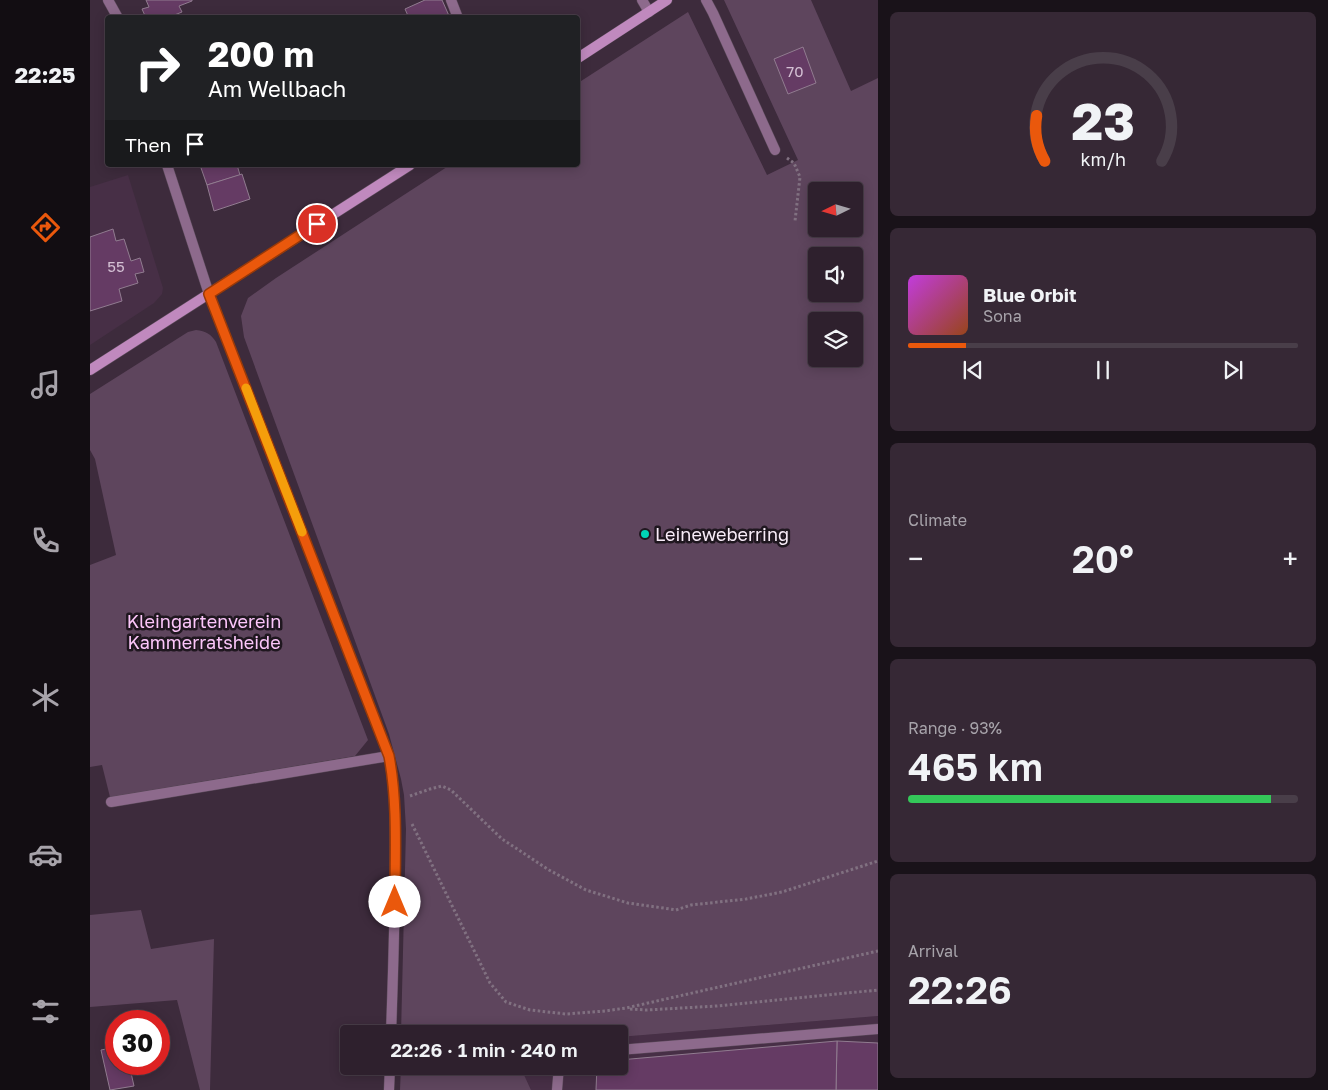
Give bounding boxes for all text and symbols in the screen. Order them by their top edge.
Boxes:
text: 200 m [208,33,314,75]
icon: right [125,35,190,100]
text: 22:25 [15,61,75,88]
house number: 70 [786,62,804,80]
text: Am Wellbach [208,75,346,102]
text: 23 [1071,89,1135,151]
icon: arrive [181,130,209,158]
text: Then [125,133,171,156]
text: km/h [1080,148,1126,170]
north arrow [808,182,862,238]
map controls [808,182,863,367]
pin [296,203,338,245]
icon: directions [28,210,63,245]
icon: arrive [303,210,331,238]
button: sound [808,247,863,302]
house number: 55 [107,257,125,275]
text: Blue Orbit [983,283,1077,306]
text: Sona [983,306,1022,326]
button: layers [808,312,863,367]
icon: previous [959,356,987,384]
icon: pause [1089,356,1117,384]
icon: next [1219,356,1247,384]
icon: music [28,367,63,402]
text: Climate [908,510,967,530]
icon: phone [28,523,63,558]
place label: Leineweberring [655,523,789,545]
marker: Leineweberring [639,528,651,540]
text: 20° [1072,536,1134,581]
text: − [908,542,923,575]
text: + [1283,542,1298,575]
park label: Kleingartenverein Kammerratsheide [127,610,281,653]
icon: climate [28,680,63,715]
text: Range · 93% [908,718,1002,738]
text: 465 km [908,744,1043,789]
icon: car [28,837,63,872]
position arrow [368,875,420,927]
text: Arrival [908,941,958,961]
text: 22:26 [908,967,1012,1012]
icon: filters [28,994,63,1029]
speed limit sign: 30 [105,1010,170,1075]
text: 22:26 · 1 min · 240 m [390,1038,578,1061]

